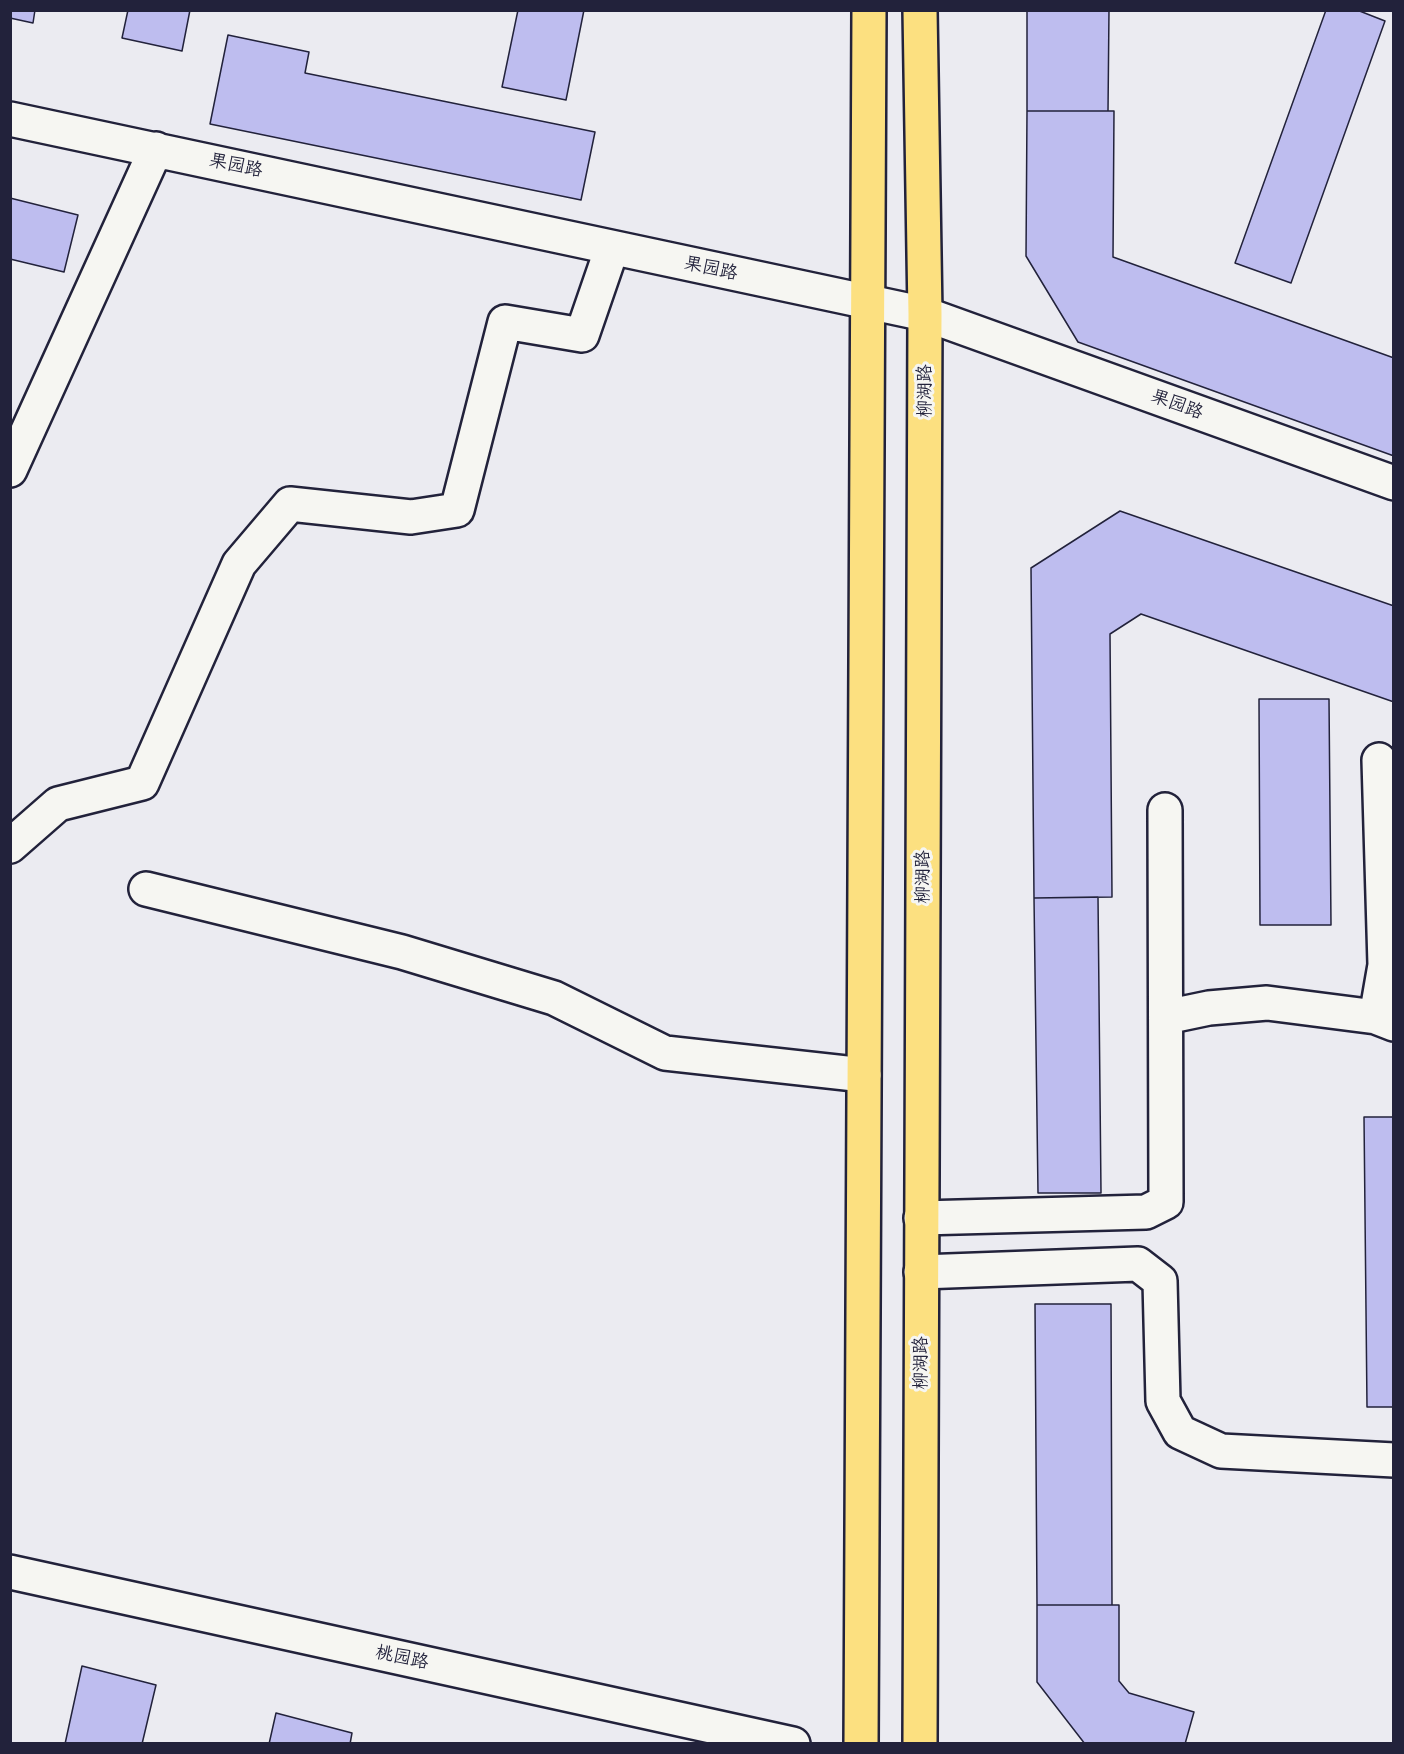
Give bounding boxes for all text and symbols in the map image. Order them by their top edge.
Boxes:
street label: 果园路 [207,150,265,182]
street label: 果园路 [682,253,740,285]
street label: 柳湖路 [914,364,936,418]
street label: 果园路 [1148,386,1206,424]
street label: 柳湖路 [912,850,934,904]
street label: 柳湖路 [910,1336,932,1390]
street label: 桃园路 [373,1642,431,1674]

